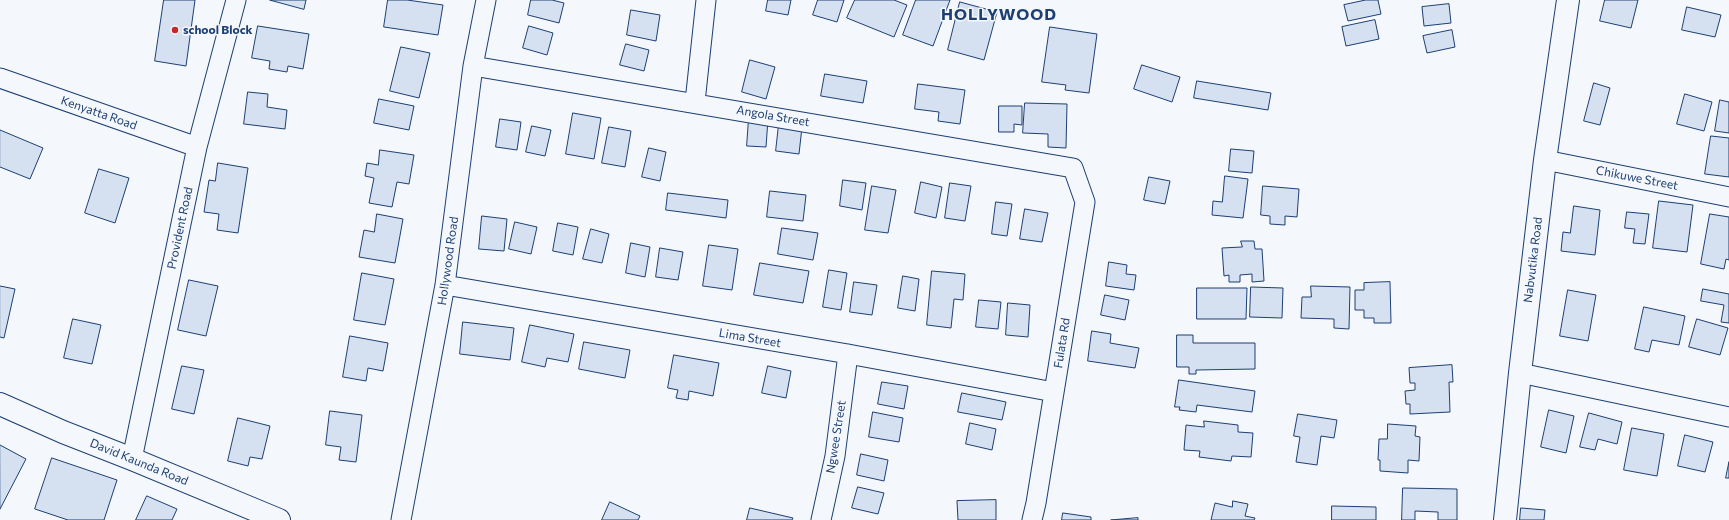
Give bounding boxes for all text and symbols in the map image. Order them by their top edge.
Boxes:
district label: HOLLYWOOD [941,5,1057,25]
place label: school Block [183,23,252,37]
marker: school Block [170,25,180,35]
street label: Kenyatta Road [59,93,139,133]
street label: Angola Street [735,102,811,130]
street label: Chikuwe Street [1595,163,1679,193]
street label: Provident Road [164,186,196,270]
street label: Hollywood Road [435,216,461,306]
street label: Nabvutika Road [1521,216,1545,304]
street label: Fulata Rd [1051,317,1073,369]
street label: Lima Street [718,325,782,351]
street label: Ngwee Street [823,399,849,475]
street label: David Kaunda Road [88,436,190,488]

